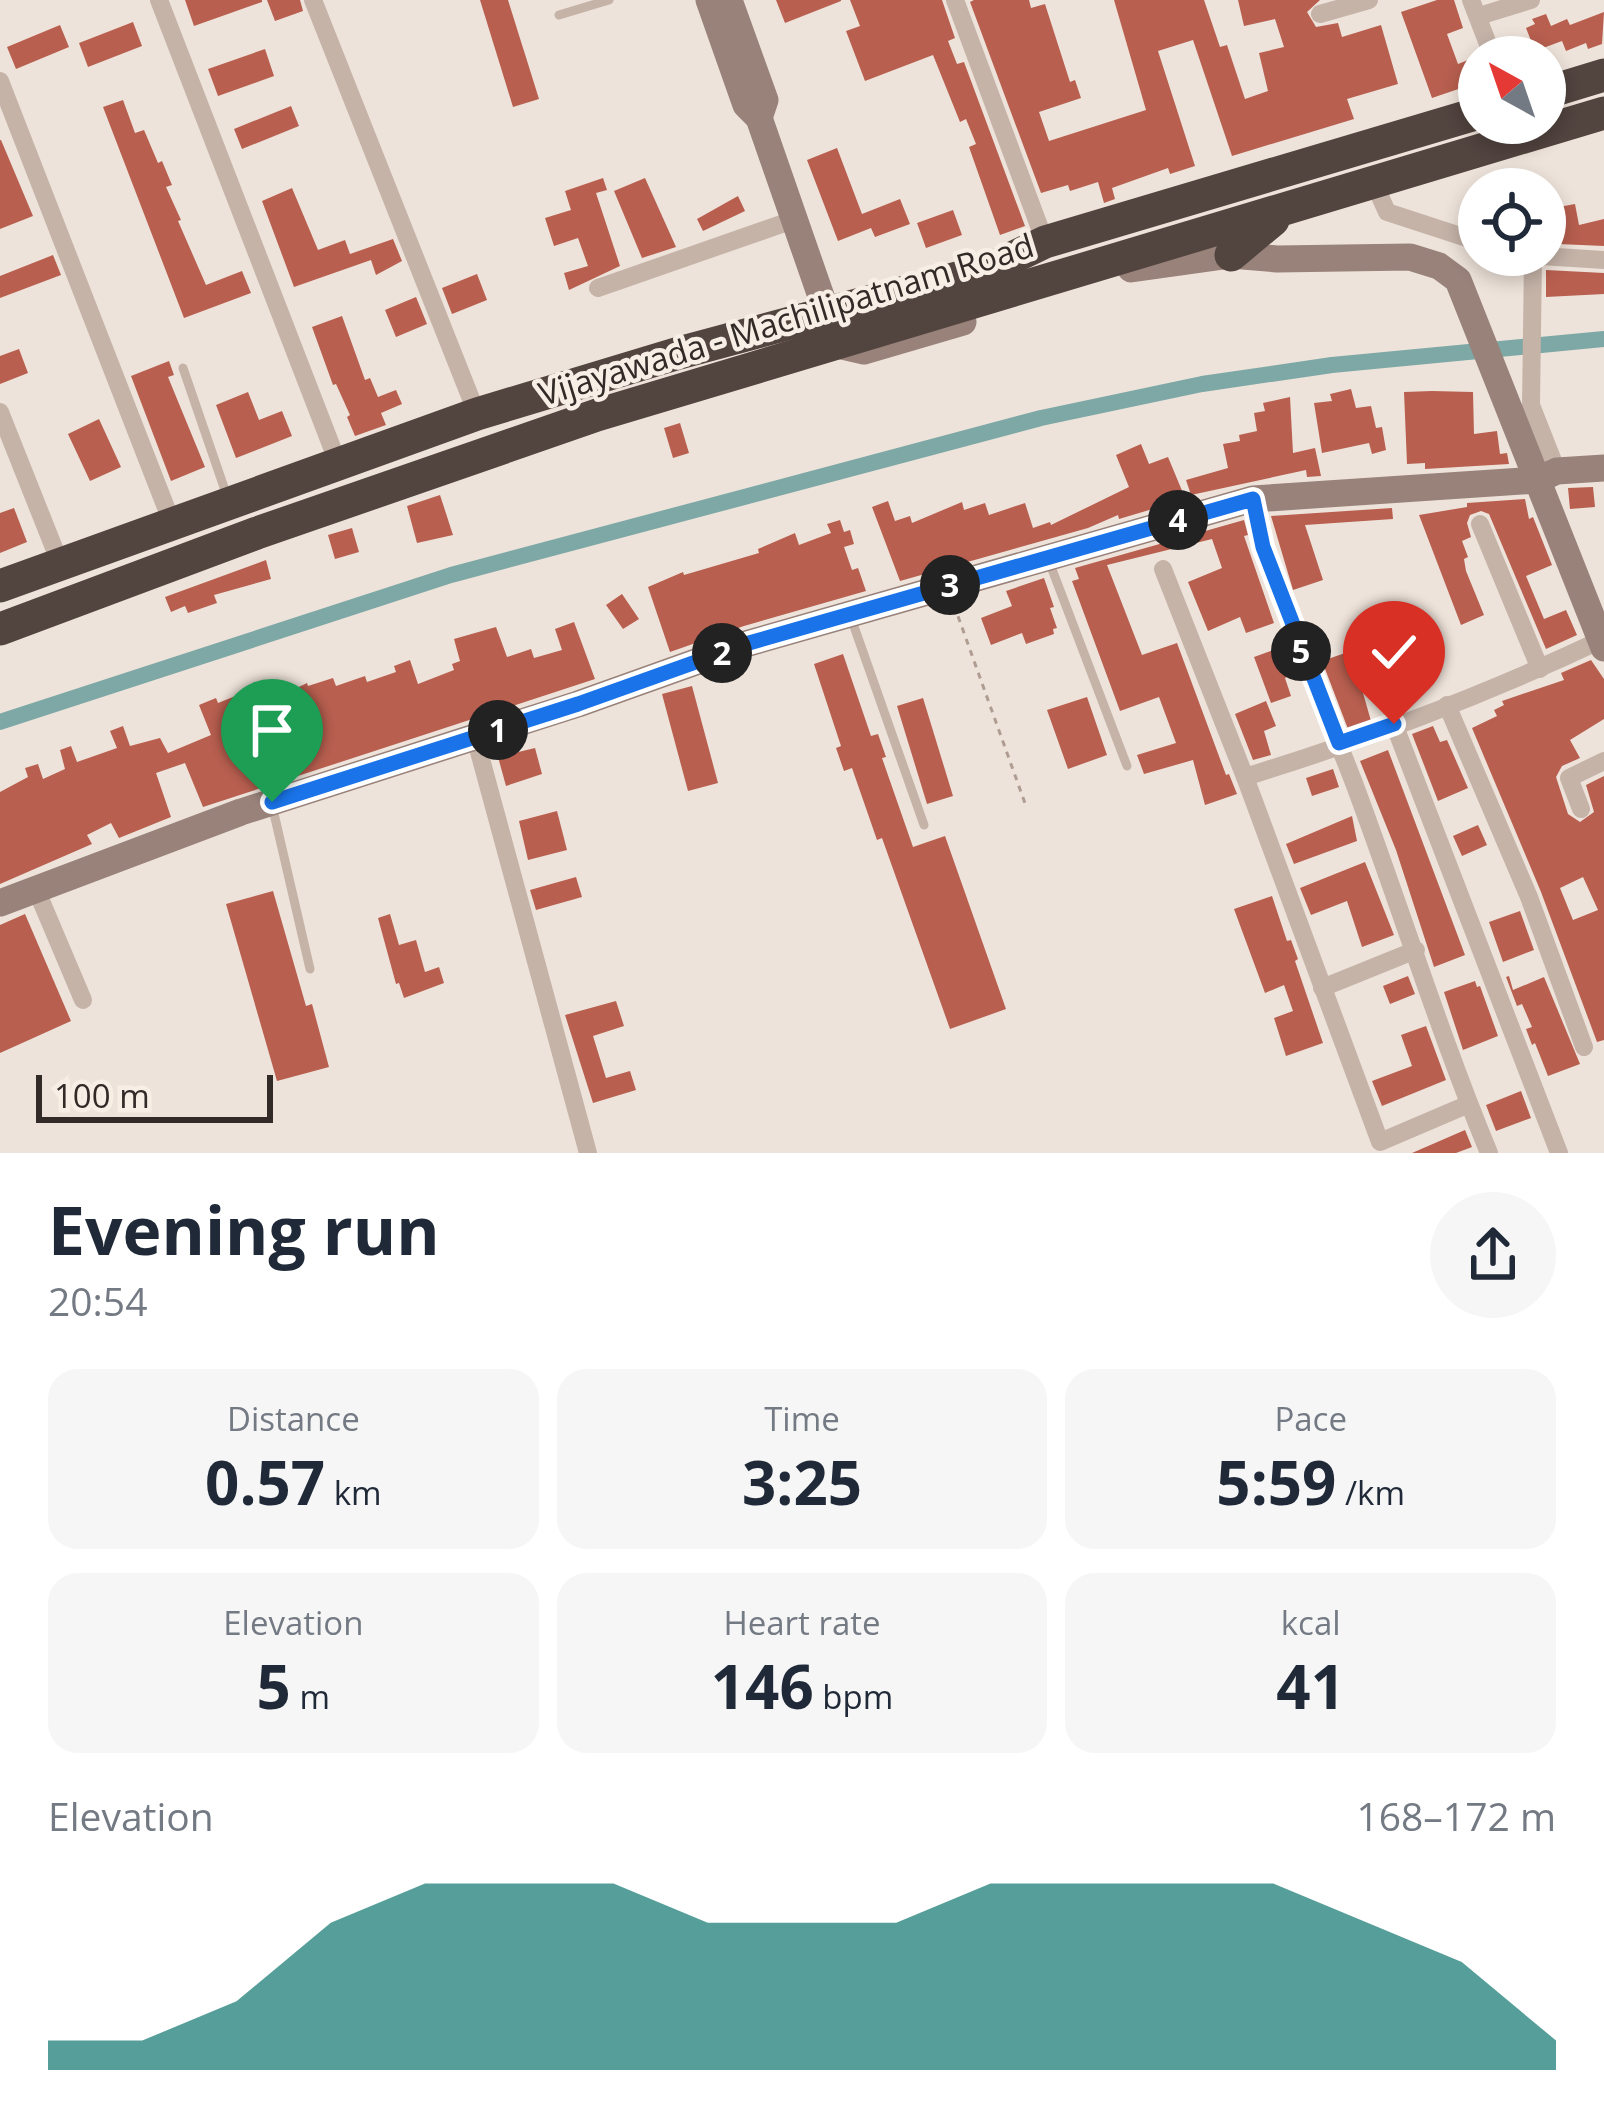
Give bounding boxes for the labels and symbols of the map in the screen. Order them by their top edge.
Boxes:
north arrow [1458,36,1566,144]
street label: Vijayawada - Machilipatnam Road [533,222,1039,416]
pin: 4 [1148,490,1208,550]
pin: 3 [920,555,980,615]
pin [1343,601,1445,724]
pin: 5 [1271,621,1331,681]
pin: 2 [692,623,752,683]
pin [221,679,323,802]
pin: 1 [468,700,528,760]
scale bar [36,1069,273,1122]

